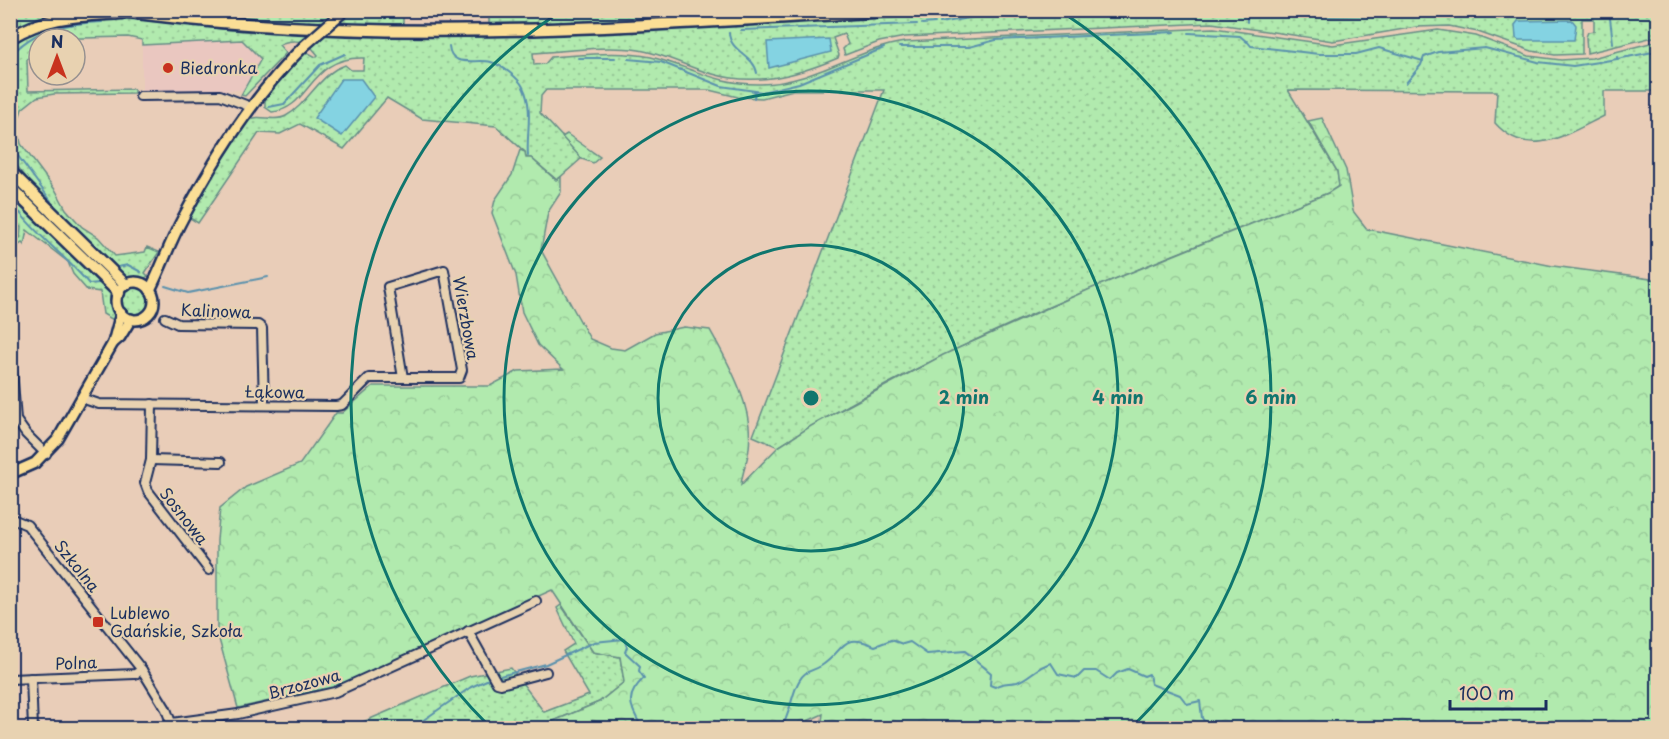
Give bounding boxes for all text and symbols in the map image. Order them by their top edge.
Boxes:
north arrow [27,27,87,87]
text: N [51,29,63,53]
place label: Biedronka [180,55,258,79]
marker: Biedronka [161,61,175,75]
street label: Wierzbowa [448,274,486,361]
street label: Kalinowa [180,297,252,323]
street label: Łąkowa [244,378,305,404]
text: 2 min [939,383,989,410]
text: 4 min [1092,383,1144,410]
text: 6 min [1246,383,1296,410]
centre of rings [801,388,821,408]
street label: Sosnowa [155,482,215,549]
street label: Szkolna [49,534,106,597]
place label: Lublewo Gdańskie, Szkoła [110,600,242,642]
marker: Lublewo Gdańskie, Szkoła [91,615,105,629]
street label: Polna [54,649,97,675]
street label: Brzozowa [265,662,343,704]
scale bar [1450,673,1546,711]
text: 100 m [1459,679,1514,706]

